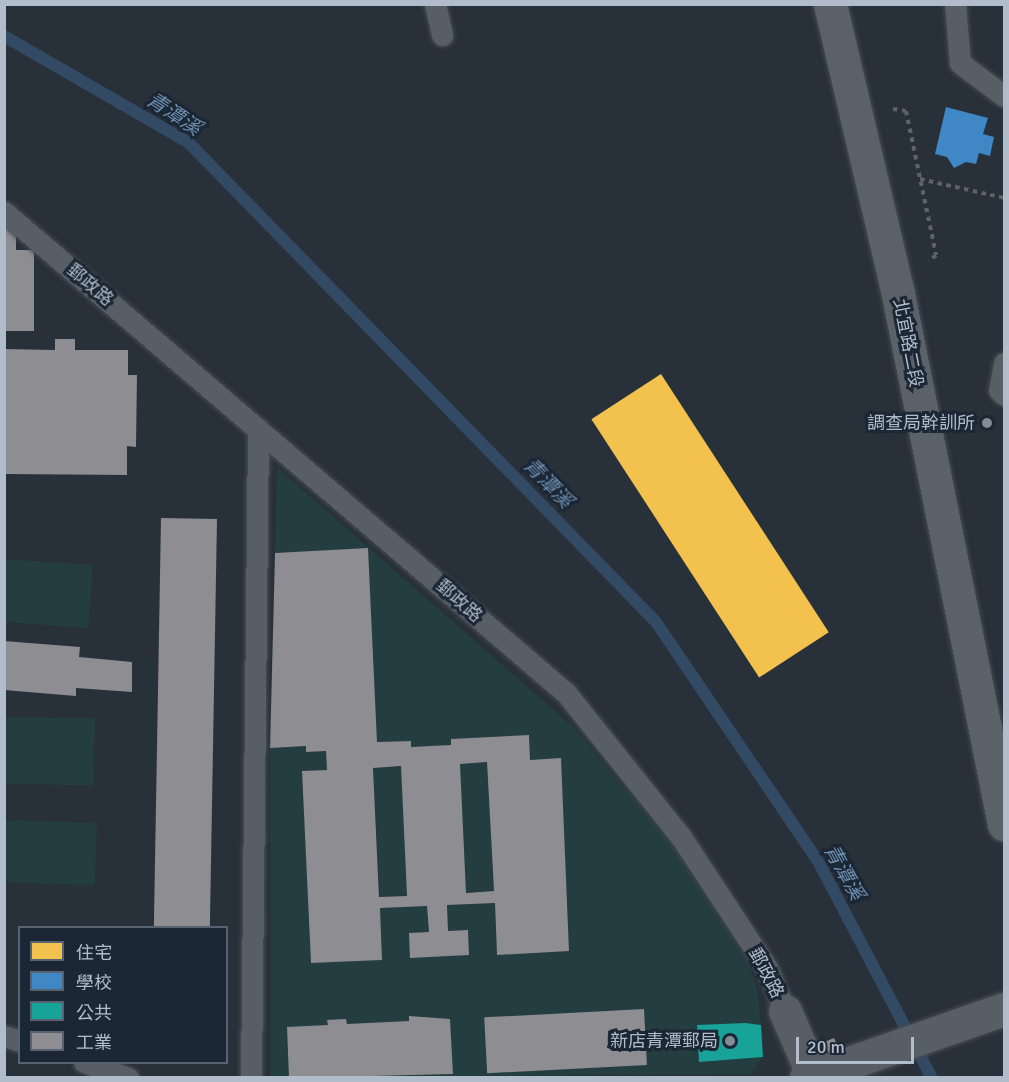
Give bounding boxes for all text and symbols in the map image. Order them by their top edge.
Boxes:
water label: 青潭溪 [142,88,206,140]
street label: 郵政路 [62,259,118,311]
street label: 北宜路二段 [889,297,927,389]
place label: 調查局幹訓所 [867,412,975,434]
marker: 調查局幹訓所 [980,416,994,430]
water label: 青潭溪 [519,453,577,513]
street label: 郵政路 [432,575,486,627]
water label: 青潭溪 [819,840,869,904]
legend [18,926,228,1064]
text: 住宅 [76,942,112,964]
street label: 郵政路 [744,944,788,1002]
text: 學校 [76,972,112,994]
text: 公共 [76,1002,112,1024]
scale bar [799,1025,918,1063]
place label: 新店青潭郵局 [610,1030,718,1052]
text: 工業 [76,1032,112,1054]
marker: 新店青潭郵局 [723,1034,737,1048]
text: 20 m [807,1036,845,1058]

